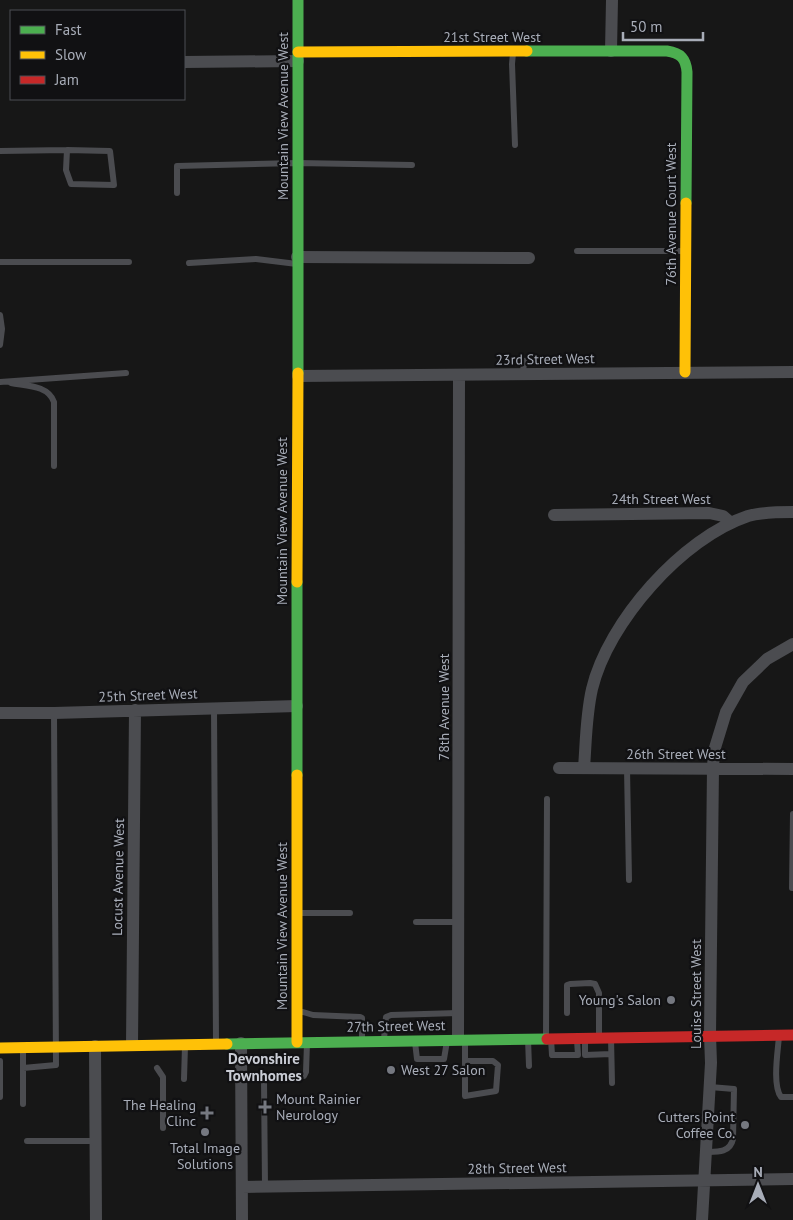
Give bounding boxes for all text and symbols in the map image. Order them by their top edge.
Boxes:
legend [10,10,185,100]
scale bar [623,10,703,42]
text: 50 m [630,17,663,36]
text: Fast [55,20,82,39]
street label: 21st Street West [443,28,541,46]
street label: Mountain View Avenue West [274,32,292,200]
text: Slow [55,45,86,64]
text: Jam [54,70,79,89]
street label: 76th Avenue Court West [662,142,680,286]
street label: 23rd Street West [495,349,595,369]
street label: Mountain View Avenue West [273,437,291,605]
street label: 24th Street West [611,490,711,508]
street label: 78th Avenue West [435,653,453,760]
street label: 25th Street West [98,684,198,706]
street label: 26th Street West [626,745,726,763]
street label: Locust Avenue West [108,818,128,936]
street label: Mountain View Avenue West [273,842,291,1010]
street label: Louise Street West [687,939,705,1049]
place label: Young's Salon [579,991,661,1009]
marker: Young's Salon [665,994,677,1006]
street label: 27th Street West [346,1016,446,1036]
district label: Devonshire Townhomes [226,1049,302,1085]
place label: West 27 Salon [401,1061,485,1079]
marker: West 27 Salon [385,1064,397,1076]
place label: Mount Rainier Neurology [276,1090,361,1124]
place label: The Healing Clinc [123,1096,196,1130]
marker: Mount Rainier Neurology [258,1100,272,1114]
marker: The Healing Clinc [200,1106,214,1120]
place label: Cutters Point Coffee Co. [658,1108,735,1142]
marker: Cutters Point Coffee Co. [739,1119,751,1131]
marker: Total Image Solutions [199,1126,211,1138]
place label: Total Image Solutions [170,1139,240,1173]
street label: 28th Street West [467,1158,567,1178]
north arrow [733,1160,783,1210]
text: N [753,1163,763,1181]

